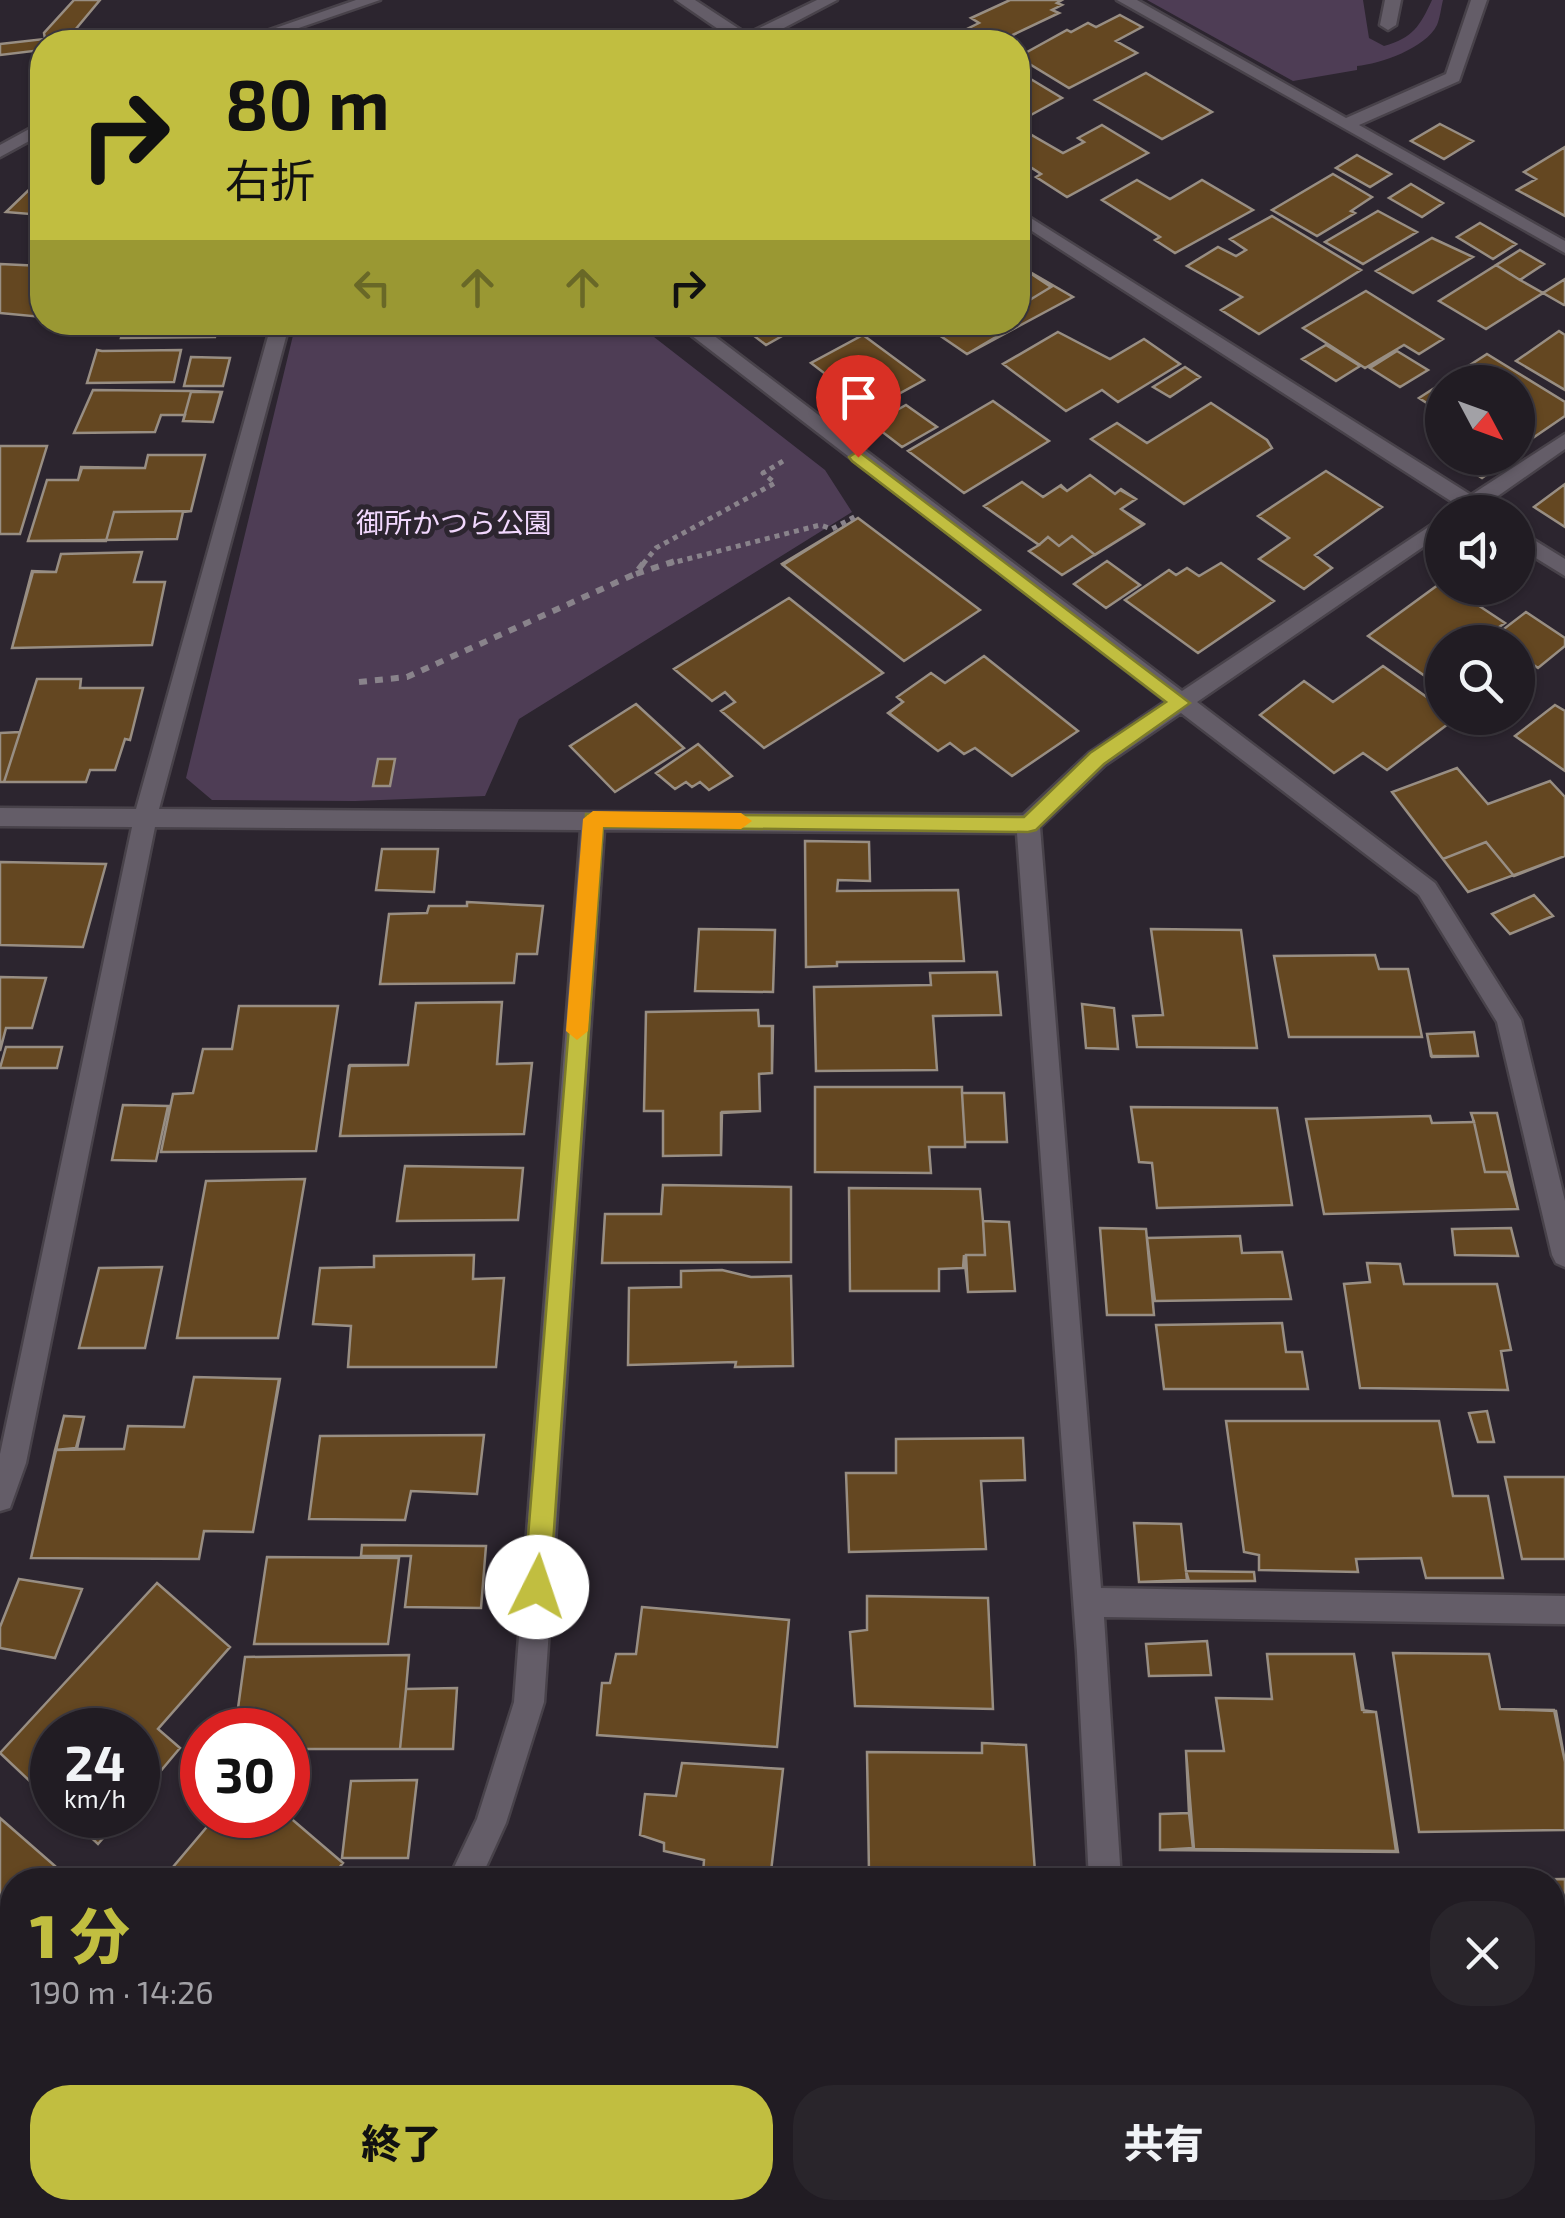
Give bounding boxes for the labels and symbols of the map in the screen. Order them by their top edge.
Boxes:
pin [816,355,901,458]
north arrow [1425,365,1535,475]
park label: 御所かつら公園 [356,505,552,539]
position arrow [485,1535,589,1639]
speed limit sign: 30 [180,1708,310,1838]

